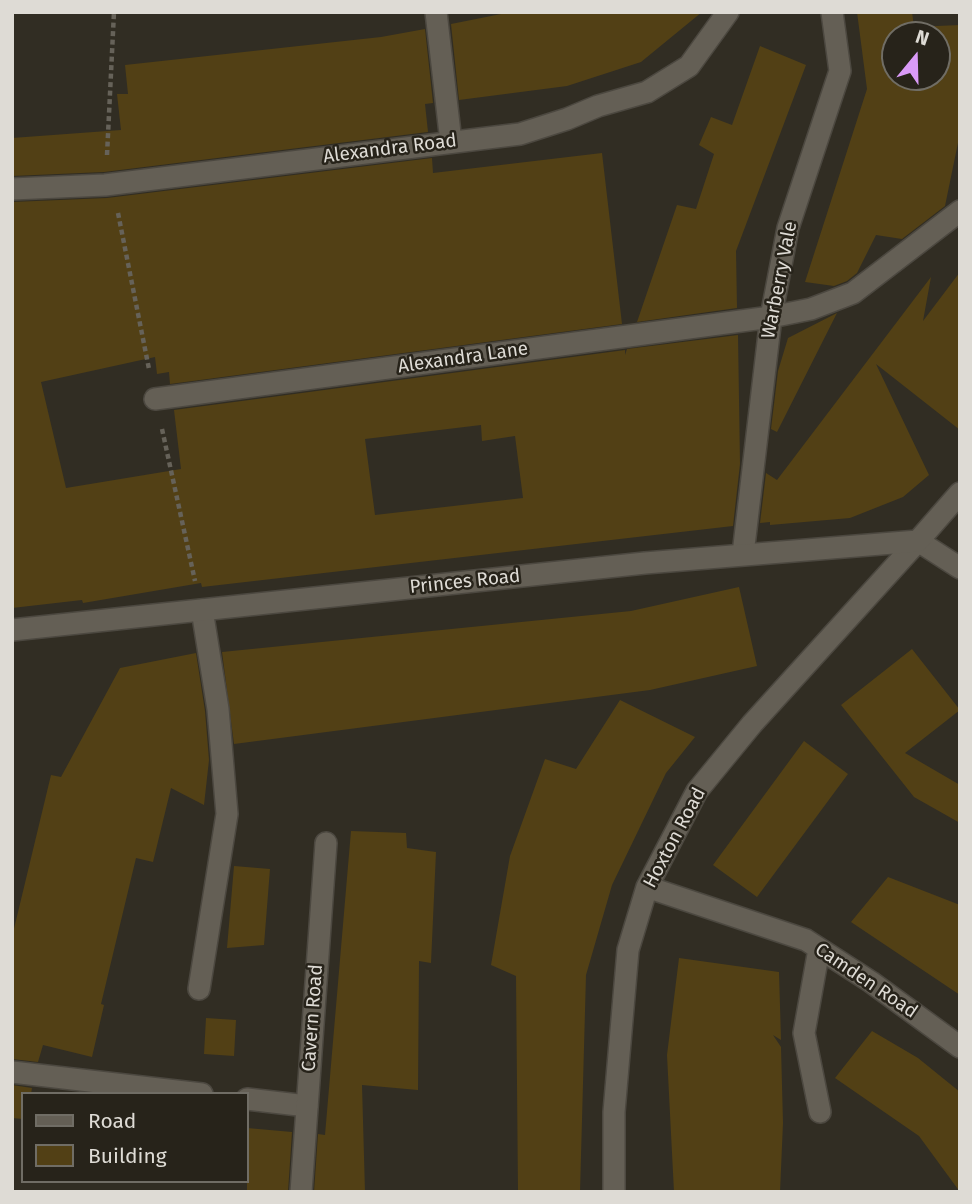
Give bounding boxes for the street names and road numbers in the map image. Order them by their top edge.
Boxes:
street label: Alexandra Road [322,130,458,168]
street label: Warberry Vale [757,219,803,341]
street label: Alexandra Lane [396,338,530,378]
street label: Princes Road [408,565,522,599]
street label: Hoxton Road [639,784,711,892]
street label: Camden Road [810,938,922,1024]
street label: Cavern Road [298,964,328,1072]

